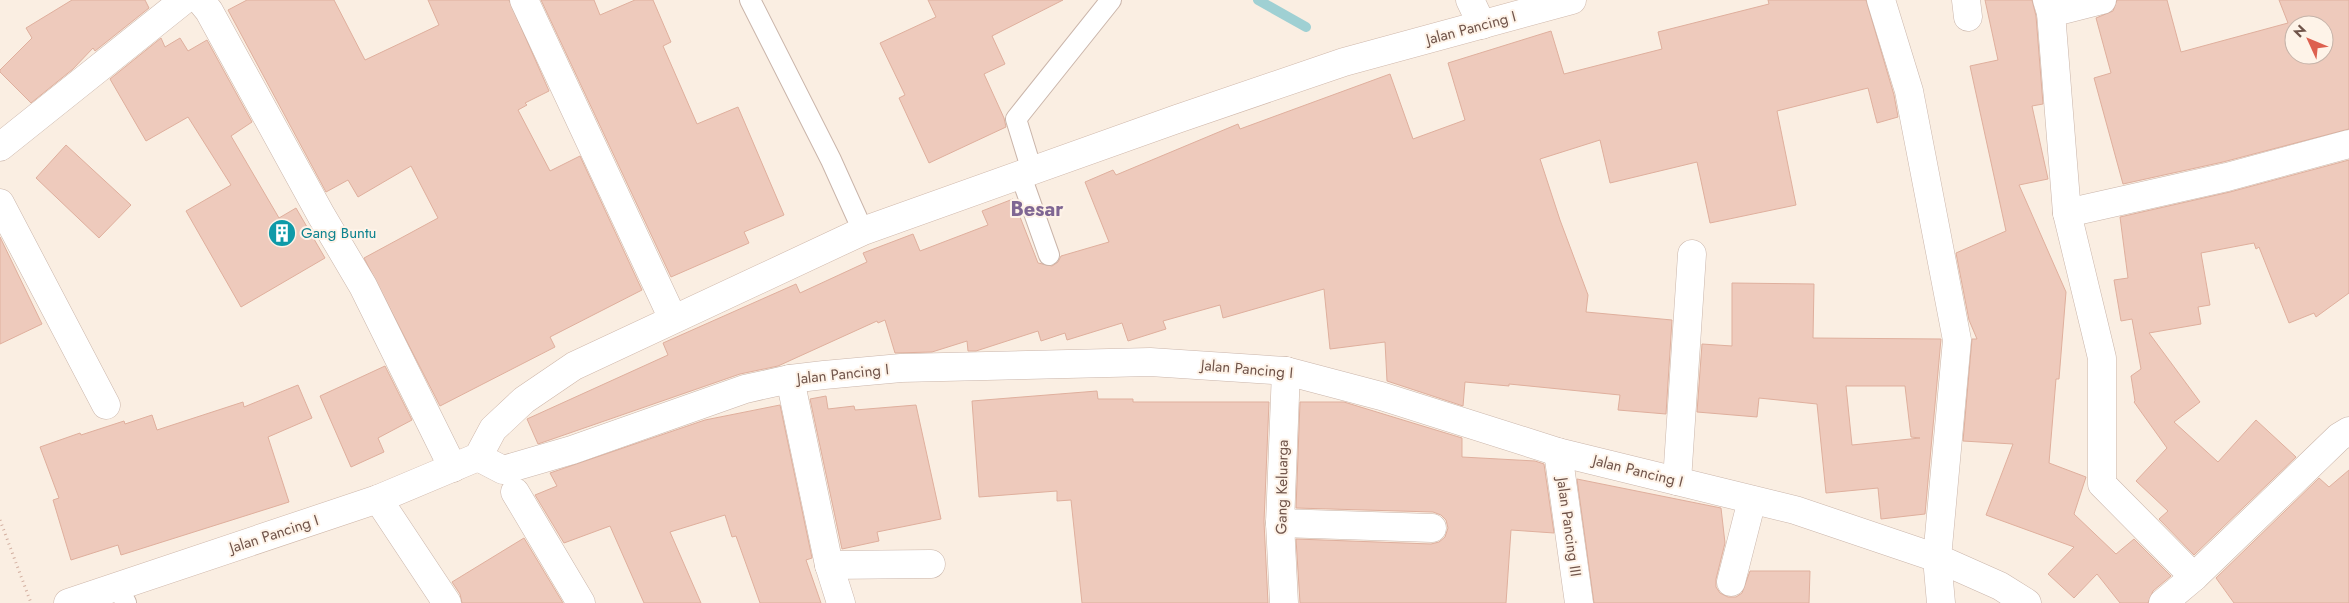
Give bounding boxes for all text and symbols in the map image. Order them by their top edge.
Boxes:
street label: Jalan Pancing I [1422,5,1518,51]
north arrow [2284,15,2334,65]
text: N [2289,20,2311,42]
district label: Besar [1011,195,1064,224]
building icon: Gang Buntu [267,218,297,248]
place label: Gang Buntu [301,222,376,244]
street label: Jalan Pancing I [1198,354,1294,384]
street label: Jalan Pancing I [794,358,890,390]
street label: Gang Keluarga [1270,439,1294,535]
street label: Jalan Pancing I [1589,449,1685,493]
street label: Jalan Pancing III [1551,474,1587,578]
street label: Jalan Pancing I [225,509,321,559]

